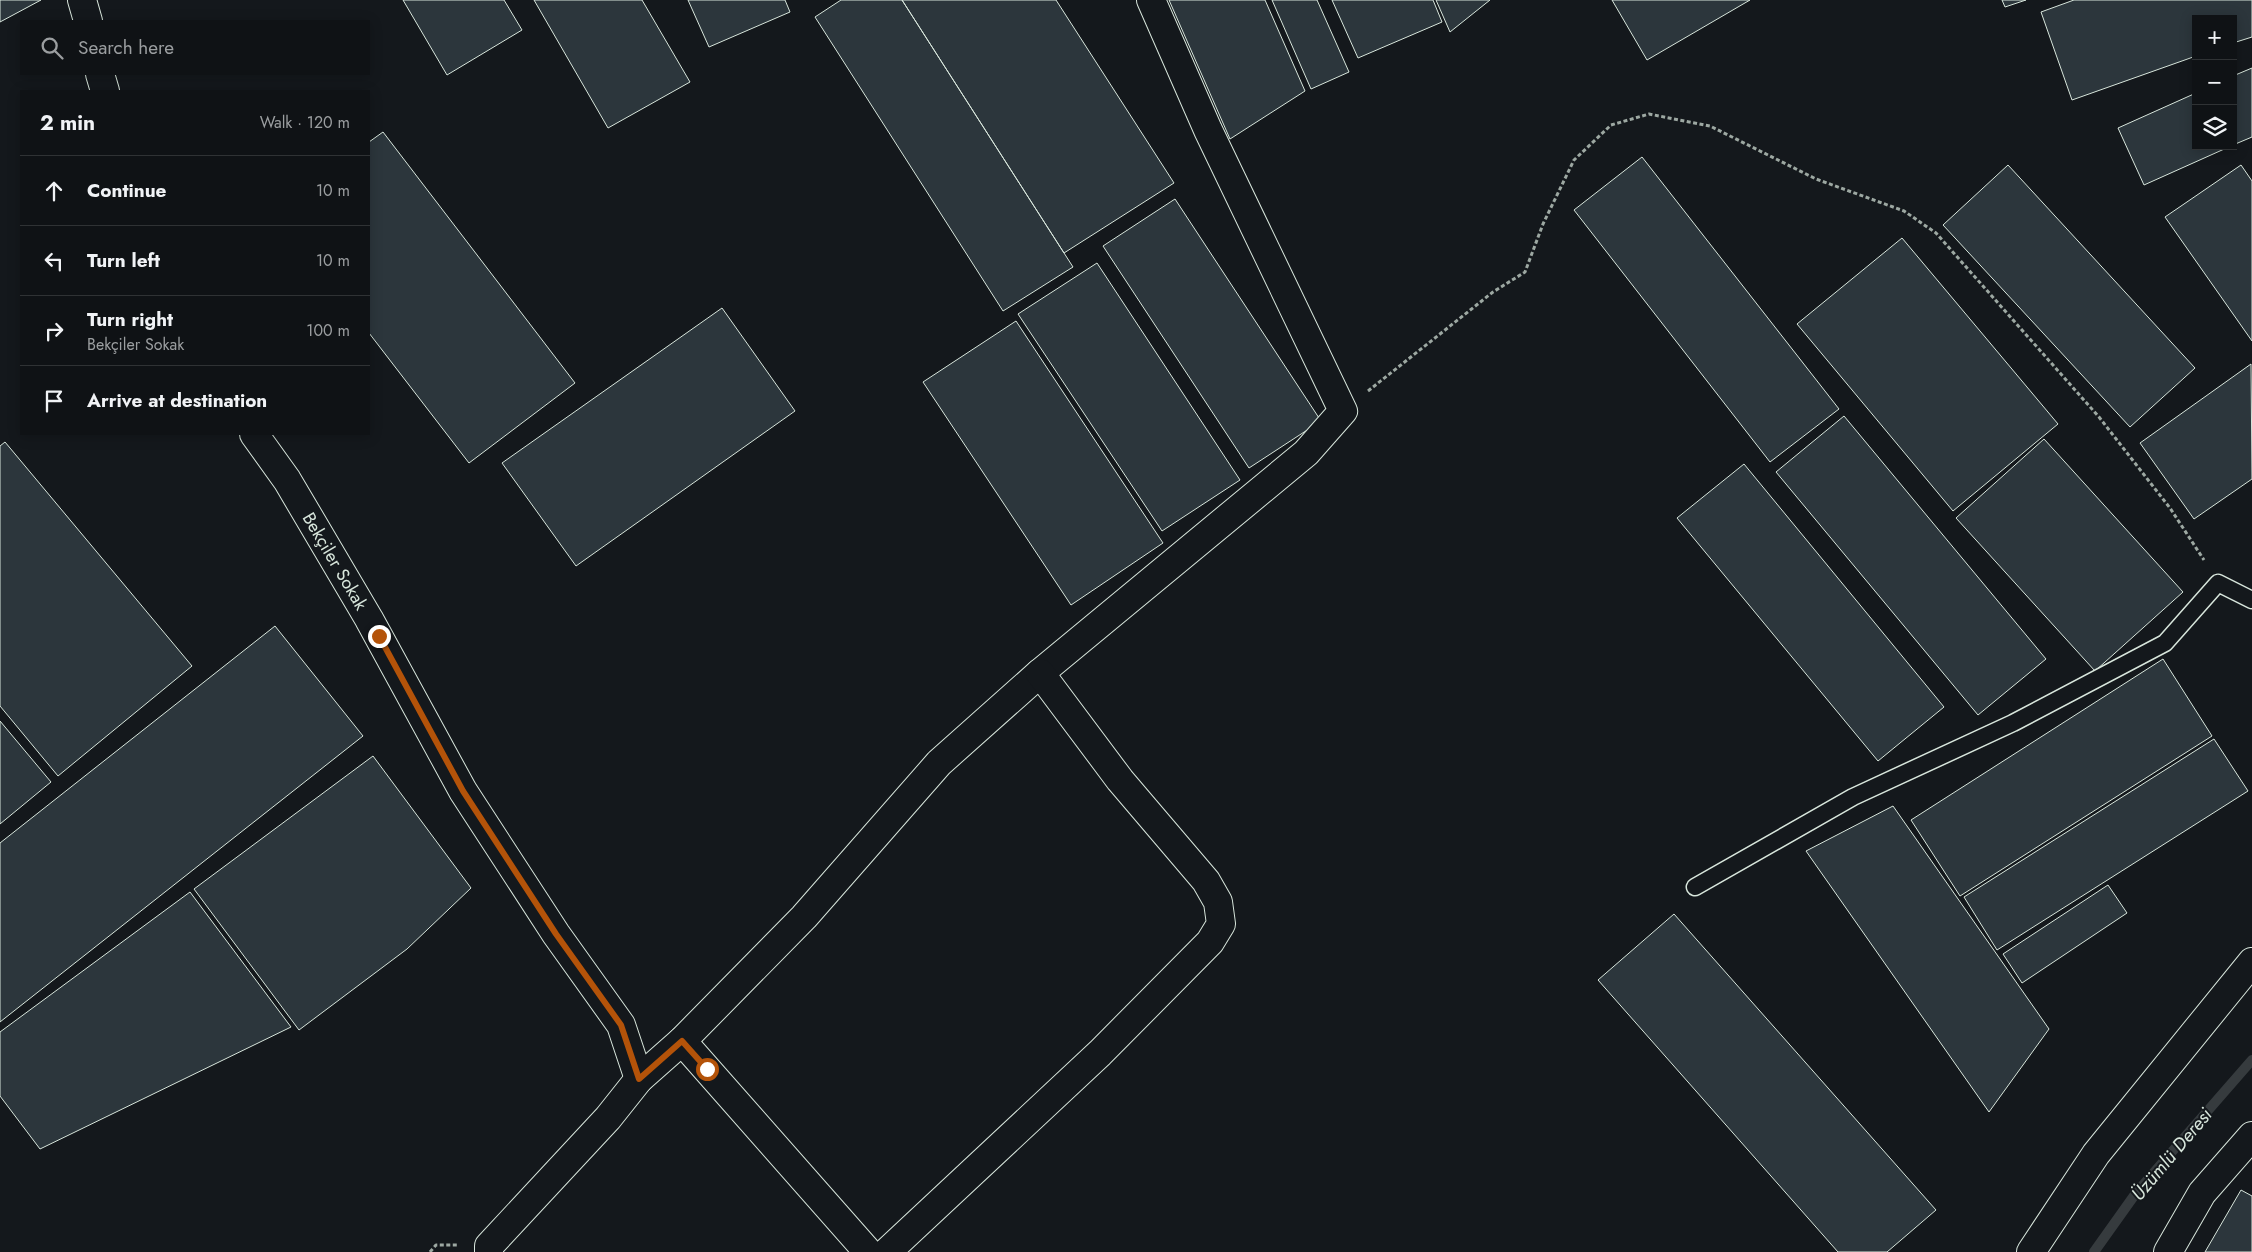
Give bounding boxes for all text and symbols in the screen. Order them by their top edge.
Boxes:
map controls [2192,15,2237,150]
button: + [2192,15,2237,60]
search box [20,20,370,75]
icon: search [38,34,66,62]
text: Search here [78,34,174,61]
button: − [2192,60,2237,105]
button: layers [2192,105,2237,150]
text: 2 min [40,108,95,138]
text: Walk · 120 m [260,111,350,134]
icon: ahead [40,177,68,205]
text: Continue [87,177,166,204]
text: 10 m [316,179,350,202]
icon: left [40,247,68,275]
text: Turn left [87,247,160,274]
text: 10 m [316,249,350,272]
text: Turn right [87,306,173,333]
icon: right [40,317,68,345]
text: 100 m [306,319,350,342]
text: Bekçiler Sokak [87,333,184,356]
icon: arrive [40,387,68,415]
text: Arrive at destination [87,387,267,414]
street label: Bekçiler Sokak [296,508,374,615]
route end [368,625,391,648]
route start [696,1058,719,1081]
water label: Üzümlü Deresi [2125,1101,2219,1206]

